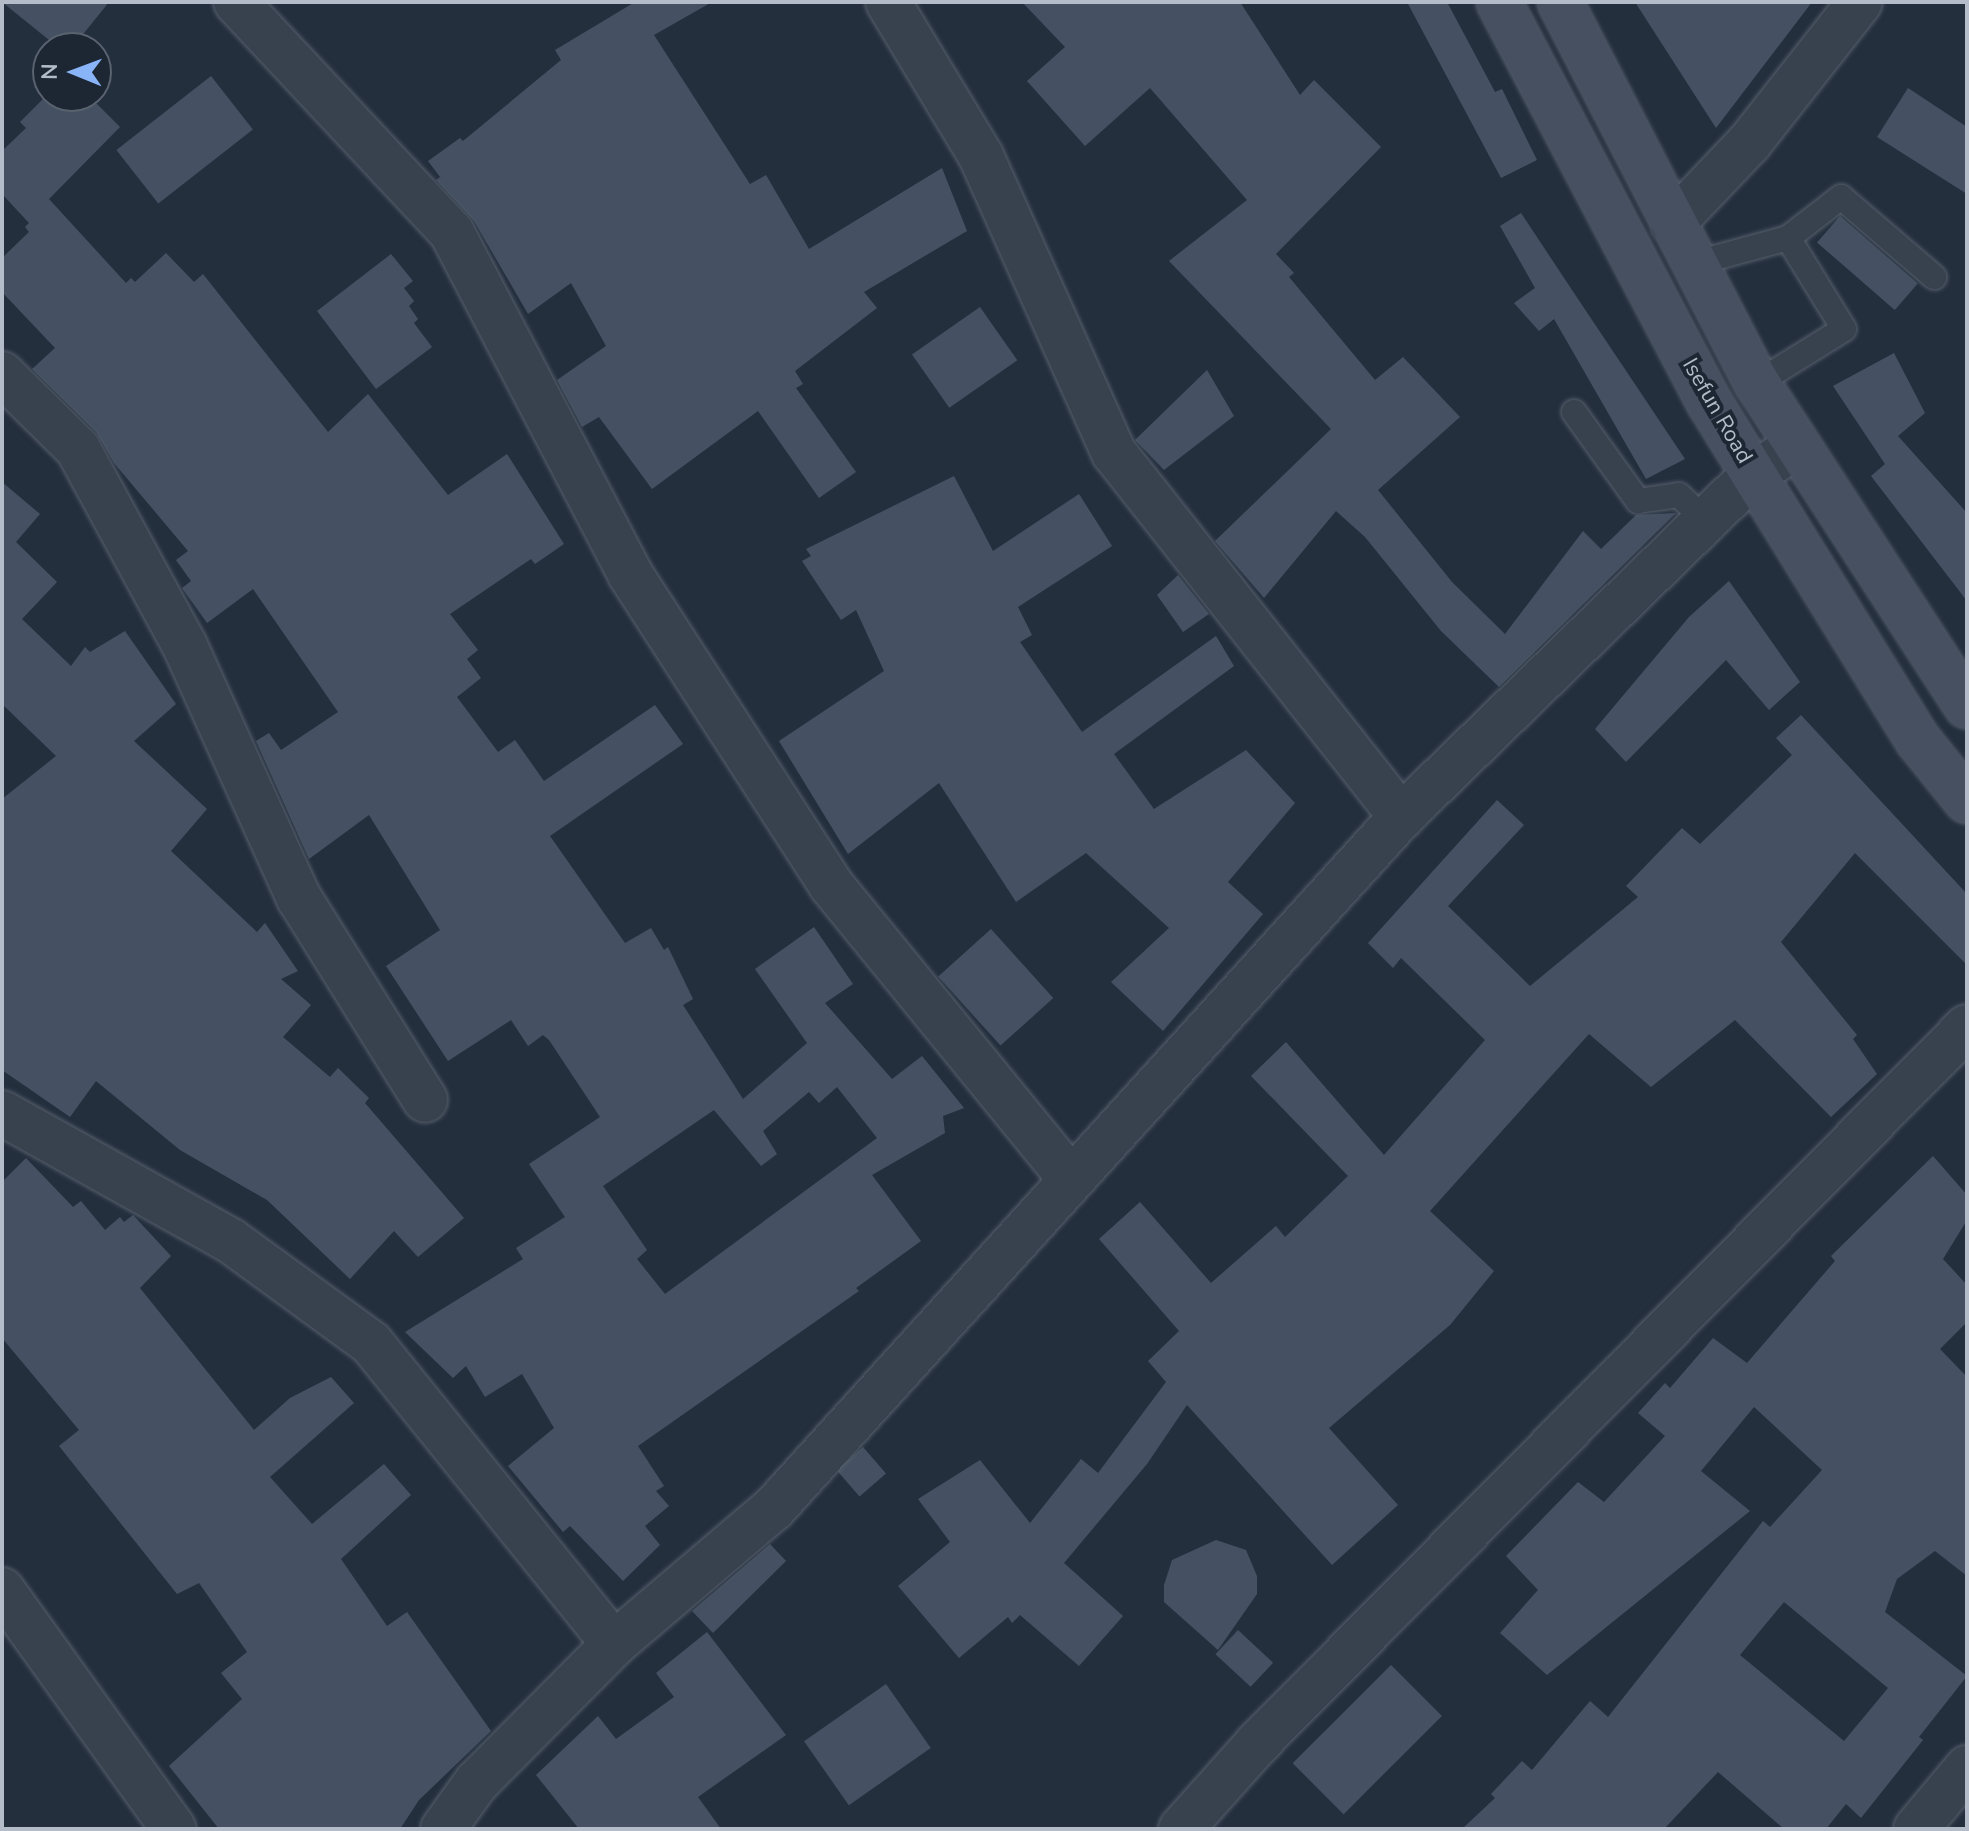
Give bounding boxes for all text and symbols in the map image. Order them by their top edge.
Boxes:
north arrow [32,32,112,112]
text: N [35,63,65,80]
street label: Isefun Road [1676,354,1758,468]

